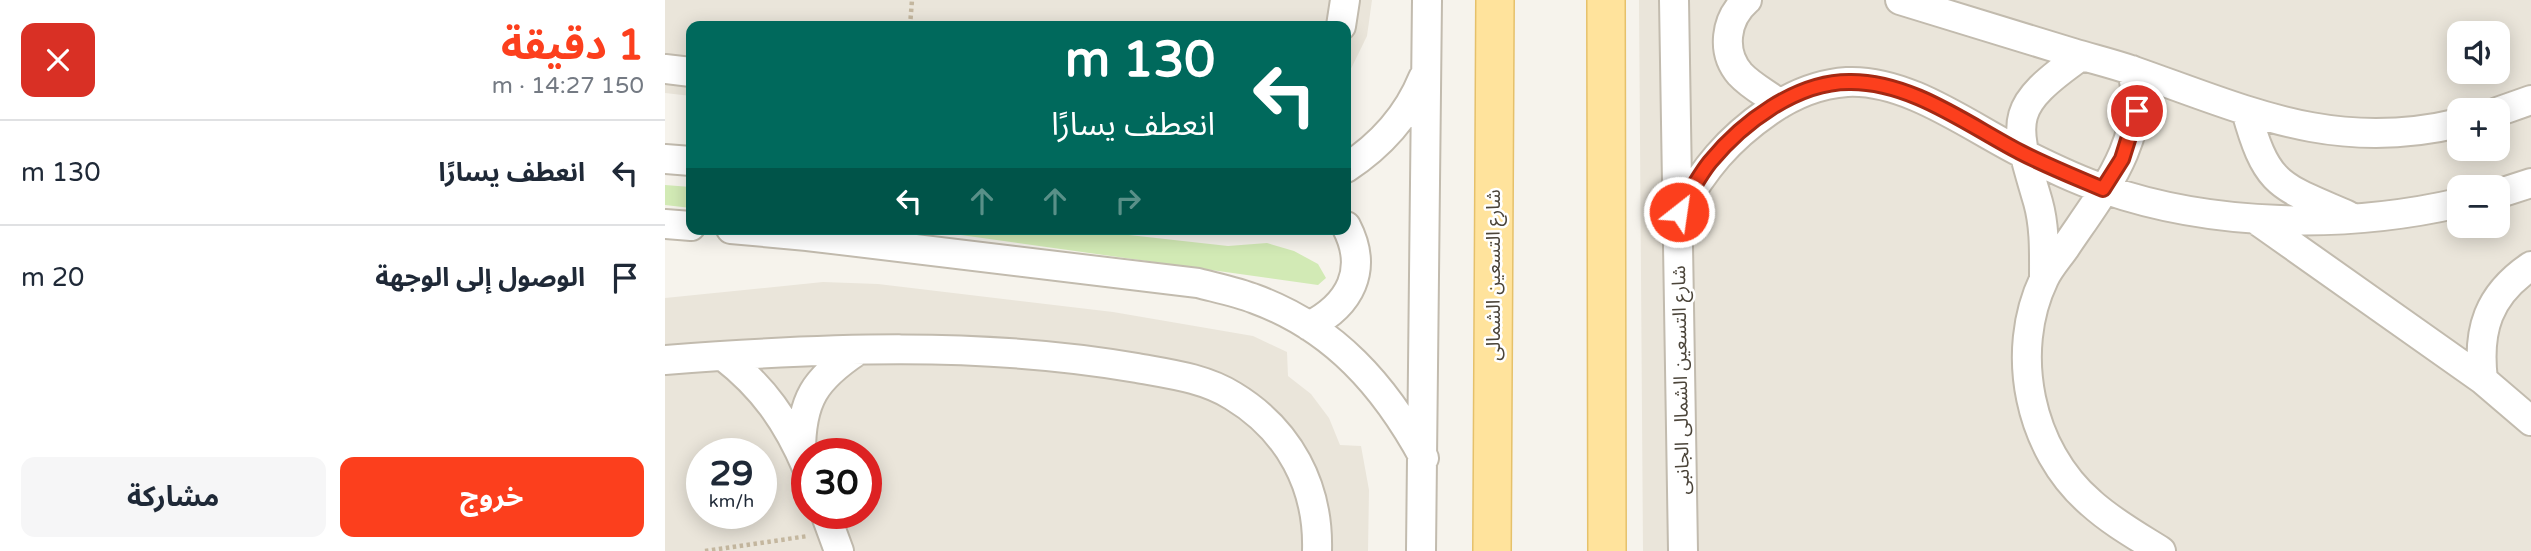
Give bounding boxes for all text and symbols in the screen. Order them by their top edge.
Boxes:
text: 1 دقيقة [501,20,644,71]
map controls [2447,21,2510,238]
button: sound [2447,21,2510,84]
button: close [21,23,95,97]
text: 130 m [1065,31,1215,90]
icon: left [1239,49,1330,140]
text: 150 m · 14:27 [492,72,644,100]
pin [2107,81,2167,141]
icon: arrive [2118,92,2156,130]
button: + [2447,98,2510,161]
text: انعطف يسارًا [1051,106,1215,144]
icon: left [606,154,644,192]
text: 130 m [21,157,101,188]
text: انعطف يسارًا [439,157,585,188]
position arrow [1642,175,1716,249]
button: − [2447,175,2510,238]
icon: left [890,182,928,220]
icon: ahead [963,182,1001,220]
icon: ahead [1036,182,1074,220]
icon: right [1109,182,1147,220]
street label: شارع التسعين الشمالى [1483,189,1507,361]
icon: arrive [606,259,644,297]
text: 20 m [21,262,84,293]
text: الوصول إلى الوجهة [375,262,585,293]
street label: شارع التسعين الشمالى الجانبى [1668,265,1696,495]
speed limit sign: 30 [791,438,882,529]
text: 29 [710,453,753,495]
button: مشاركة [21,457,326,537]
button: خروج [340,457,644,537]
text: km/h [709,490,754,512]

